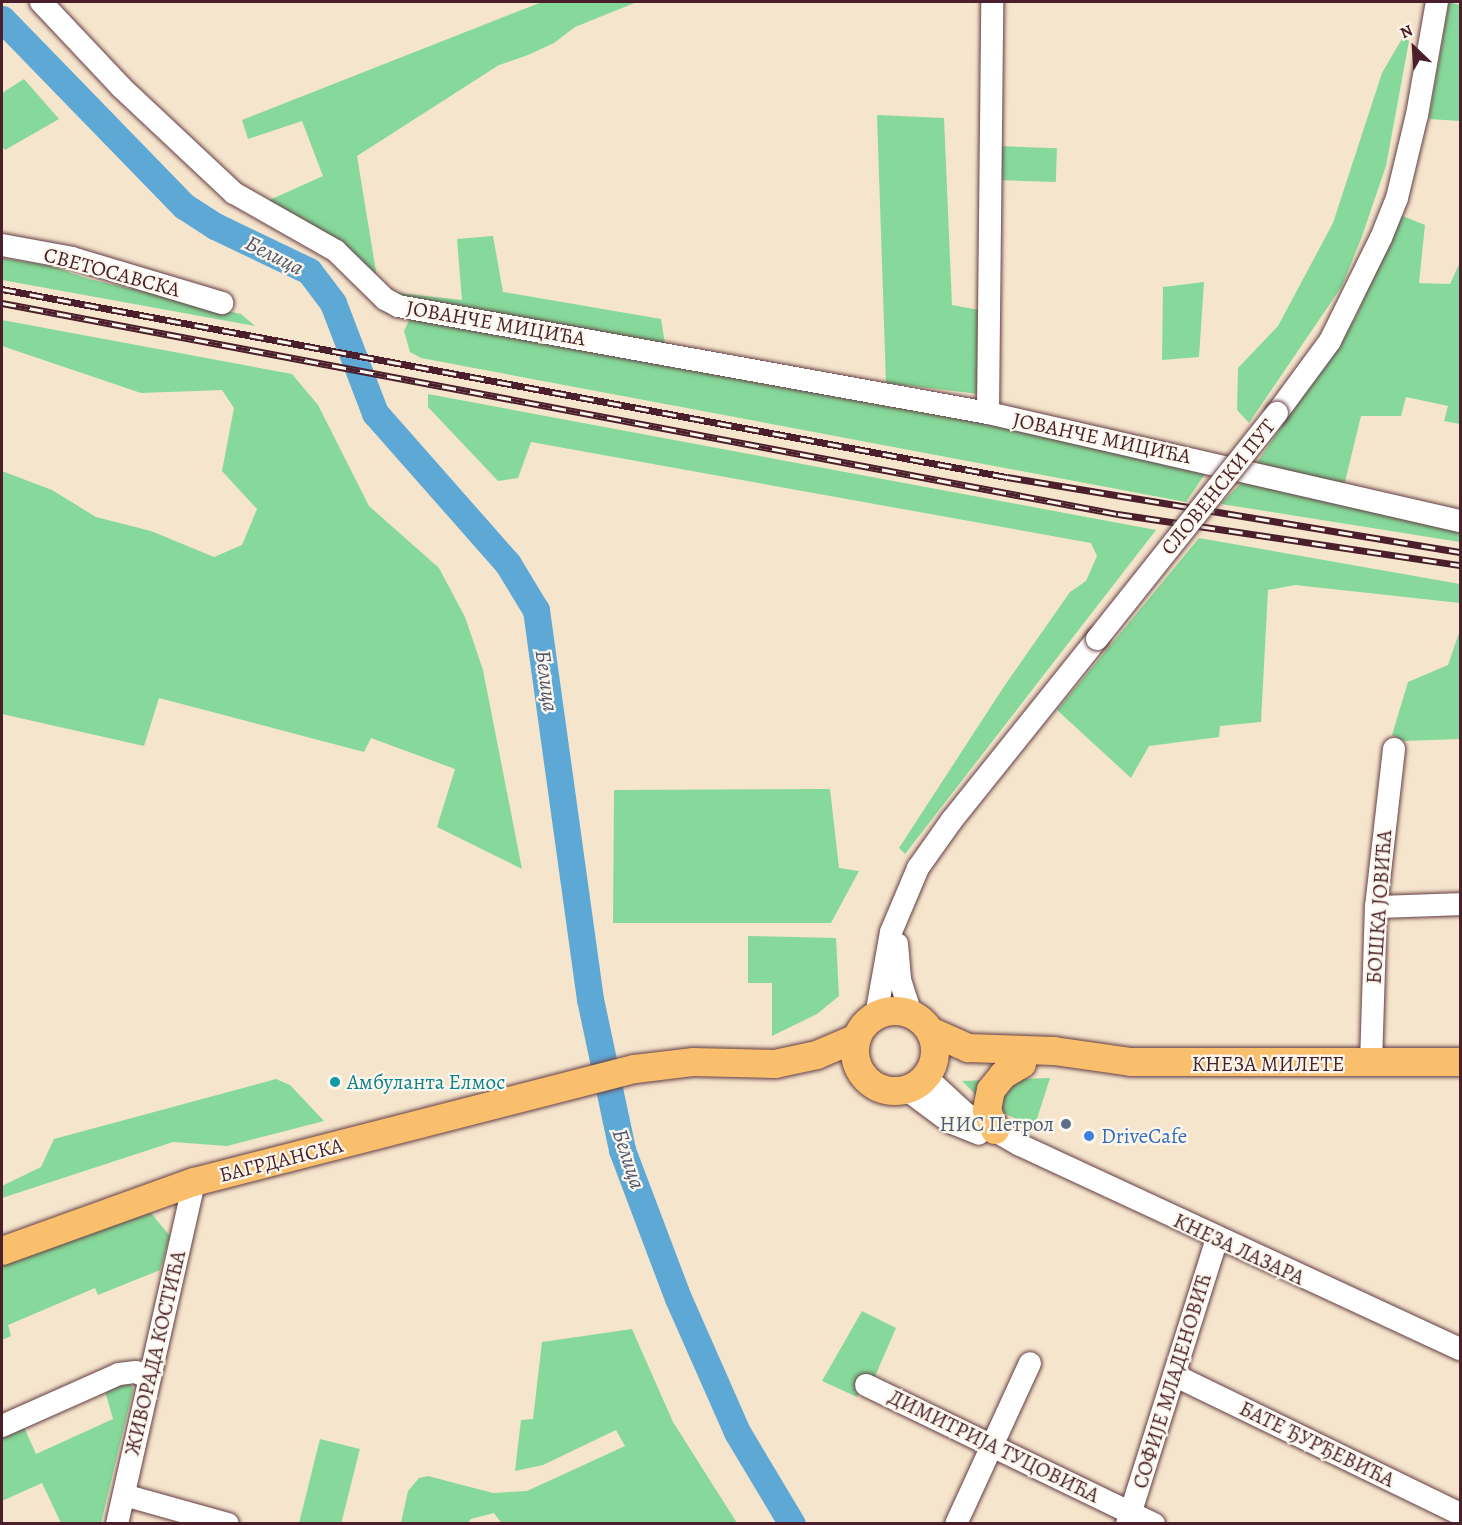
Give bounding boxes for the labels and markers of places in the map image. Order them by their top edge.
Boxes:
place label: Амбуланта Елмос [347,1069,505,1095]
marker: Амбуланта Елмос [328,1075,342,1089]
place label: НИС Петрол [940,1111,1054,1137]
marker: НИС Петрол [1059,1117,1073,1131]
place label: DriveCafe [1101,1123,1187,1149]
marker: DriveCafe [1082,1129,1096,1143]

